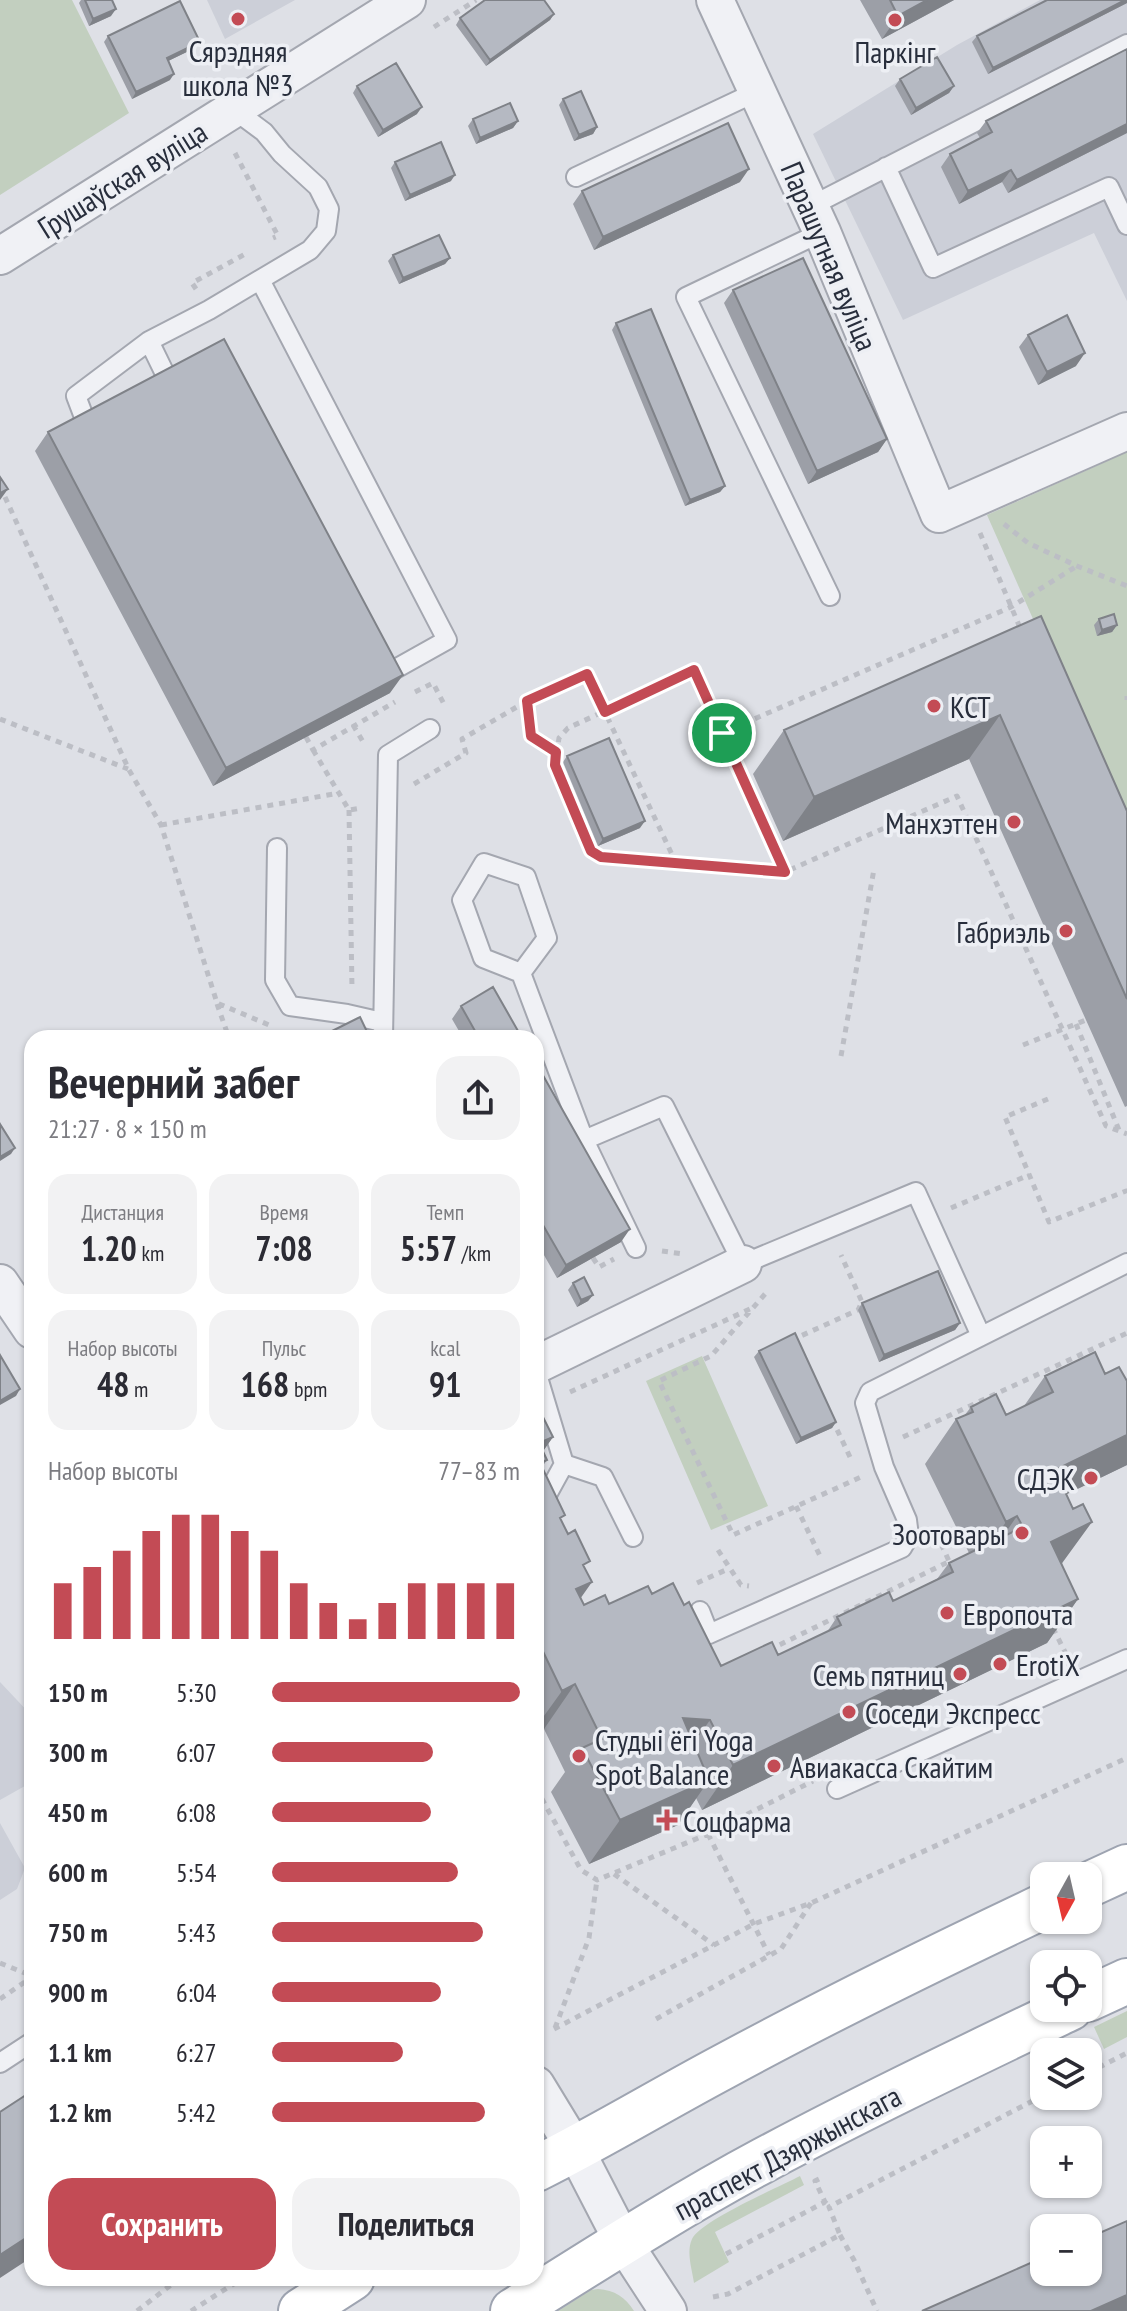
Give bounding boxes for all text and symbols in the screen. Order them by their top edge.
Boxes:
marker: Сярэдняя школа №3 [229,10,247,28]
marker: Паркінг [886,11,904,29]
place label: Сярэдняя школа №3 [183,31,293,104]
place label: Паркінг [855,32,936,71]
street label: Грушаўская вуліца [30,112,214,246]
street label: Парашутная вуліца [773,156,887,356]
place label: КСТ [950,687,991,726]
marker: КСТ [925,697,943,715]
pin [688,699,756,767]
icon: arrive [700,711,744,755]
place label: Манхэттен [885,803,998,842]
marker: Манхэттен [1005,813,1023,831]
place label: Габриэль [956,912,1050,951]
marker: Габриэль [1057,922,1075,940]
text: Вечерний забег [48,1053,299,1110]
button: share [436,1056,520,1140]
text: 21:27 · 8 × 150 m [48,1112,207,1145]
text: Дистанция [81,1198,164,1226]
text: Время [259,1198,309,1226]
text: Темп [427,1198,464,1226]
text: 1.20 [81,1226,137,1270]
text: 7:08 [255,1226,313,1270]
text: 5:57 [400,1226,457,1270]
text: km [137,1239,164,1267]
text: /km [457,1239,491,1267]
text: Набор высоты [68,1334,178,1362]
text: Пульс [262,1334,306,1362]
text: kcal [430,1334,460,1362]
text: 48 [97,1362,129,1406]
text: 168 [241,1362,289,1406]
text: 91 [429,1362,462,1406]
text: m [129,1375,148,1403]
text: bpm [289,1375,327,1403]
text: Набор высоты [48,1454,178,1487]
text: 77–83 m [438,1454,520,1487]
place label: СДЭК [1017,1459,1075,1498]
marker: СДЭК [1082,1469,1100,1487]
place label: Зоотовары [892,1514,1006,1553]
marker: Зоотовары [1013,1524,1031,1542]
place label: Европочта [963,1594,1073,1633]
marker: Европочта [938,1604,956,1622]
place label: ErotiX [1016,1645,1080,1684]
place label: Семь пятниц [813,1655,944,1694]
marker: ErotiX [991,1655,1009,1673]
marker: Семь пятниц [951,1665,969,1683]
text: 150 m [48,1676,108,1709]
text: 5:30 [176,1676,216,1709]
place label: Соседи Экспресс [865,1693,1041,1732]
marker: Соседи Экспресс [840,1703,858,1721]
place label: Студыі ёгі Yoga Spot Balance [595,1720,753,1793]
text: 300 m [48,1736,108,1769]
text: 6:07 [176,1736,216,1769]
marker: Студыі ёгі Yoga Spot Balance [570,1747,588,1765]
place label: Авиакасса Скайтим [790,1747,993,1786]
marker: Авиакасса Скайтим [765,1757,783,1775]
text: 450 m [48,1796,108,1829]
text: 6:08 [176,1796,216,1829]
place label: Соцфарма [683,1801,791,1840]
marker: Соцфарма [658,1811,676,1829]
text: 600 m [48,1856,108,1889]
text: 5:54 [176,1856,216,1889]
north arrow [1030,1862,1102,1934]
map controls [1030,1862,1102,2286]
text: 750 m [48,1916,108,1949]
text: 5:43 [176,1916,216,1949]
button: locate [1030,1950,1102,2022]
text: 900 m [48,1976,108,2009]
text: 6:04 [176,1976,216,2009]
text: 1.1 km [48,2036,112,2069]
text: 6:27 [176,2036,216,2069]
button: layers [1030,2038,1102,2110]
street label: праспект Дзяржынскага [667,2076,907,2228]
text: 1.2 km [48,2096,112,2129]
text: 5:42 [176,2096,216,2129]
button: + [1030,2126,1102,2198]
button: Сохранить [48,2178,276,2270]
button: Поделиться [292,2178,520,2270]
button: − [1030,2214,1102,2286]

